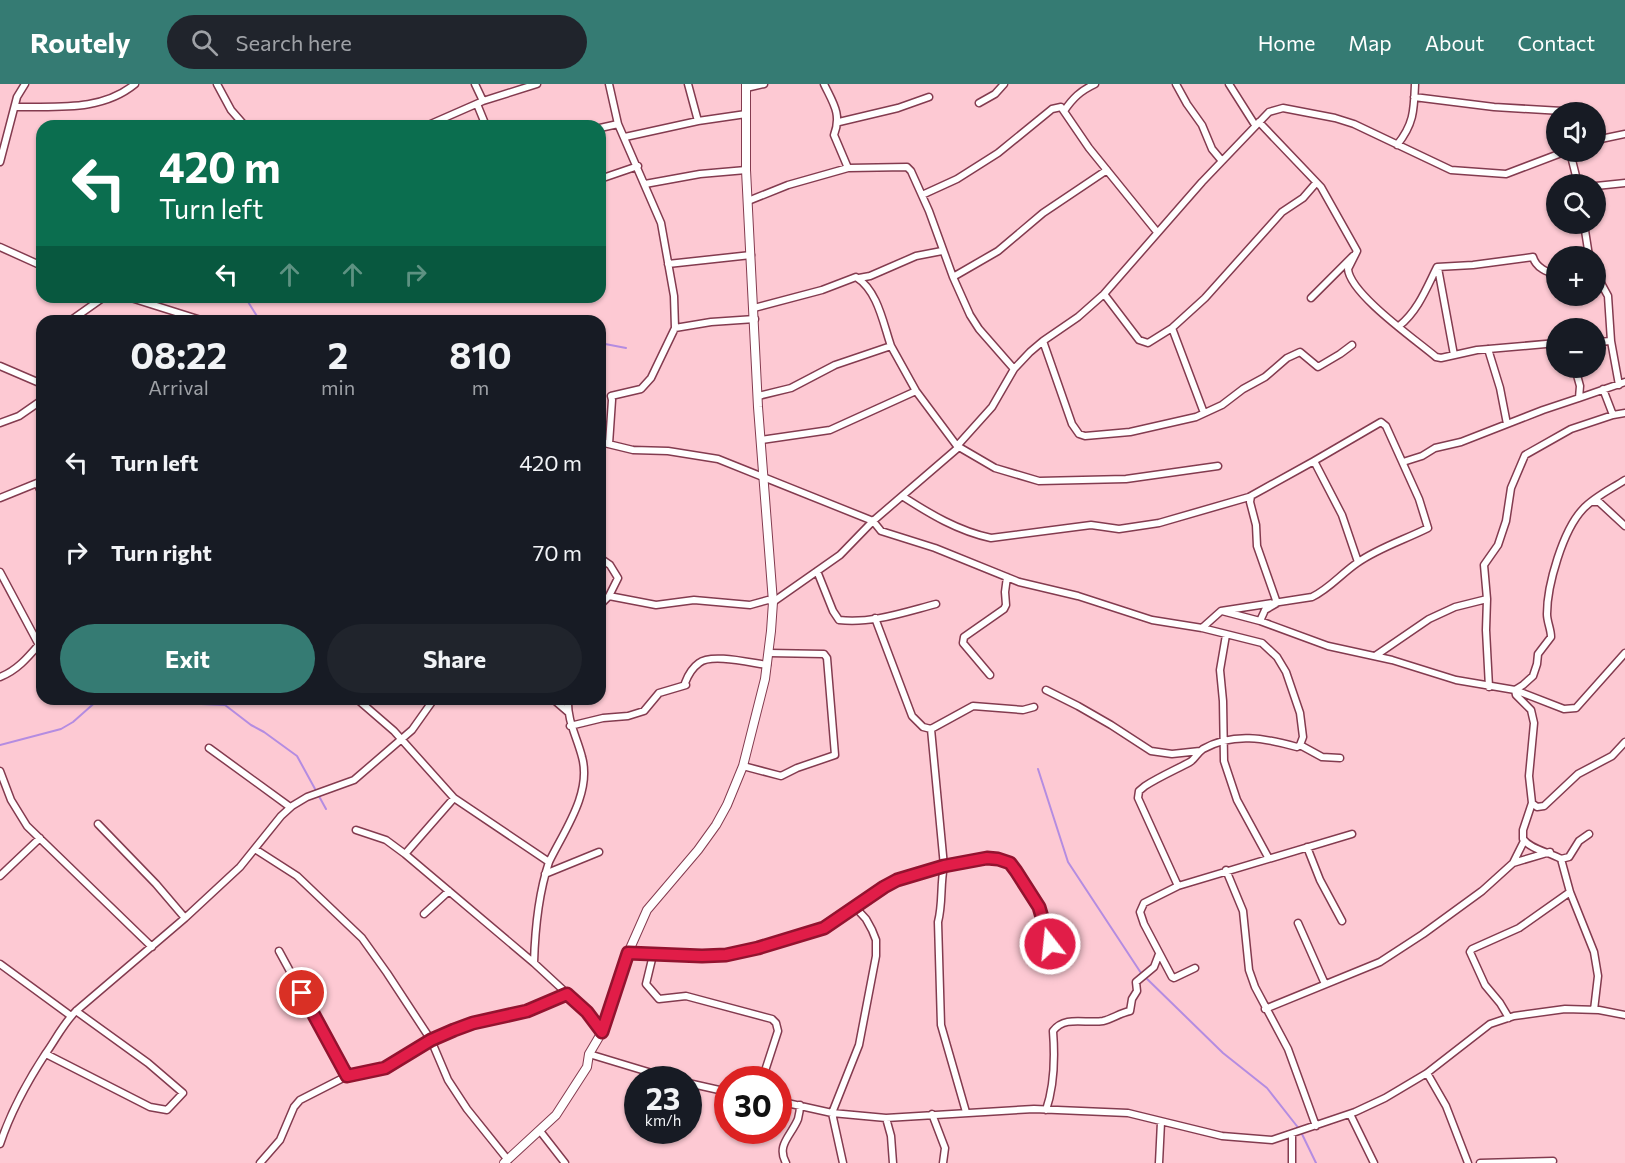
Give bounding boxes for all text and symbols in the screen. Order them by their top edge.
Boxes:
search box [167,15,587,69]
text: Routely [30,25,131,59]
icon: search [188,26,221,59]
text: Search here [236,29,352,56]
text: Home [1258,30,1315,55]
text: Map [1348,30,1392,55]
text: About [1425,30,1484,55]
text: Contact [1517,30,1595,55]
map controls [1546,102,1606,378]
button: sound [1546,102,1606,162]
text: 420 m [159,140,281,192]
icon: left [60,144,138,222]
button: search [1546,174,1606,234]
text: Turn left [159,192,263,225]
button: + [1546,246,1606,306]
icon: left [210,258,243,291]
icon: ahead [273,258,306,291]
icon: ahead [336,258,369,291]
icon: right [399,258,432,291]
button: − [1546,318,1606,378]
text: 08:22 [130,332,227,376]
text: 2 [328,332,348,376]
text: 810 [449,332,512,376]
text: Arrival [148,375,209,399]
text: min [321,375,355,399]
text: m [472,375,489,399]
icon: left [60,446,93,479]
text: Turn left [111,449,198,476]
text: 420 m [519,449,582,476]
icon: right [60,536,93,569]
text: Turn right [111,539,212,566]
text: 70 m [533,539,582,566]
button: Exit [60,624,315,693]
button: Share [327,624,582,693]
position arrow [1018,912,1082,976]
pin [276,967,327,1018]
icon: arrive [285,976,318,1009]
speed limit sign: 30 [714,1066,792,1144]
text: 23 [646,1079,680,1116]
text: km/h [645,1111,681,1129]

